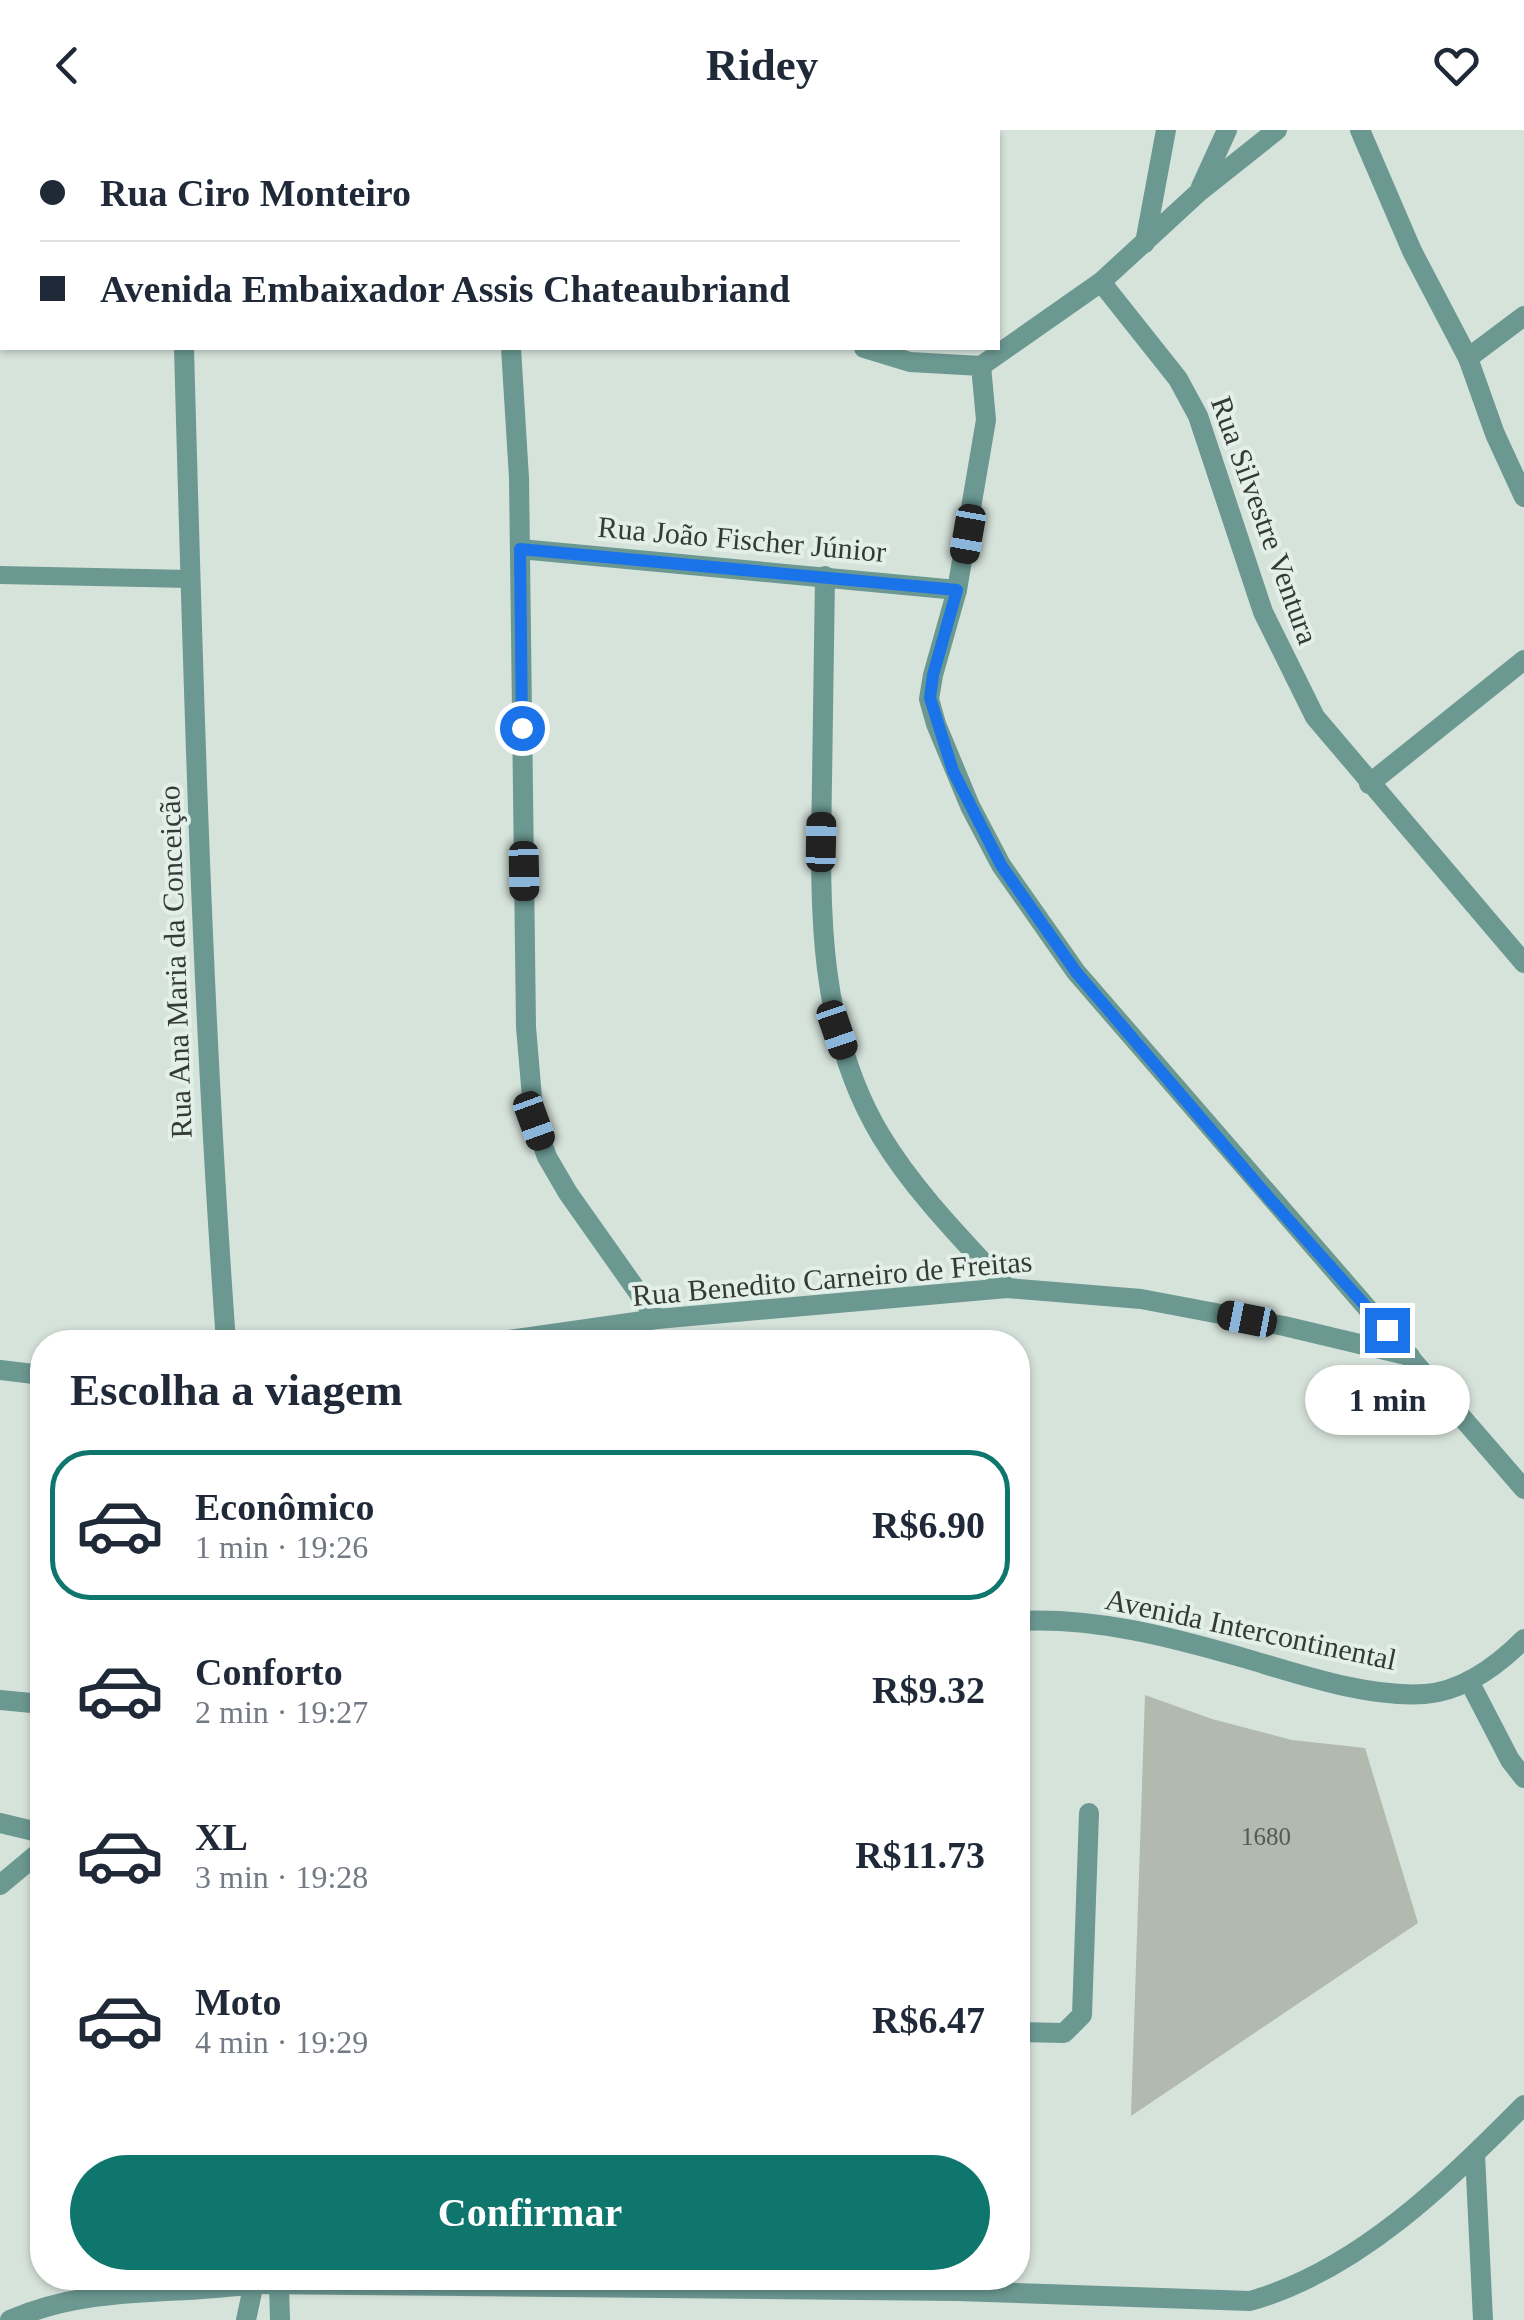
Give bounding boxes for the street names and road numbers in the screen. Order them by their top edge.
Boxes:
street label: Rua Silvestre Ventura [1205,392,1325,648]
street label: Rua João Fischer Júnior [597,510,887,568]
street label: Rua Ana Maria da Conceição [152,785,198,1139]
street label: Rua Benedito Carneiro de Freitas [631,1244,1033,1312]
street label: Avenida Intercontinental [1102,1582,1400,1676]

